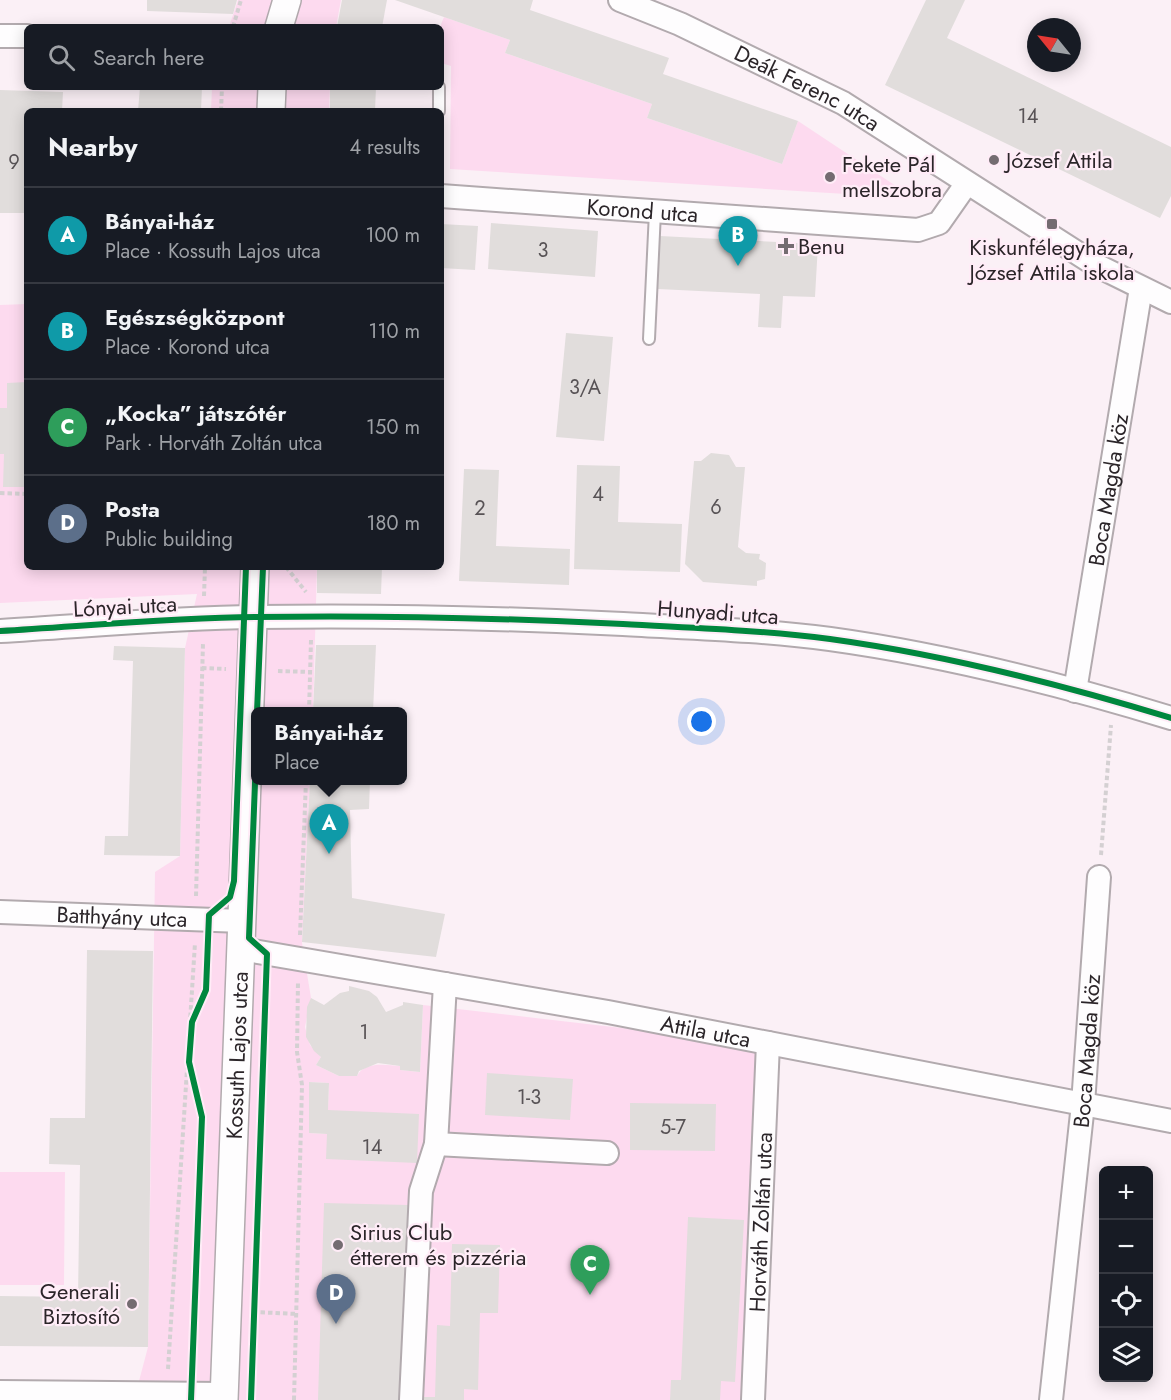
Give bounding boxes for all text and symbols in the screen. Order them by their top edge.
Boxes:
north arrow [1027,18,1081,72]
search box [24,24,444,90]
street label: Deák Ferenc utca [729,37,886,139]
icon: search [45,41,78,74]
text: Search here [93,41,204,73]
house number: 14 [1018,102,1039,131]
text: Nearby [48,128,137,166]
text: 4 results [349,133,420,162]
place label: József Attila [1003,144,1113,176]
house number: 9 [8,148,20,177]
place label: Fekete Pál mellszobra [842,148,942,205]
marker: József Attila [987,153,1001,167]
marker: Fekete Pál mellszobra [823,170,837,184]
street label: Korond utca [586,190,699,230]
text: Bányai-ház [105,205,214,237]
pin: B [718,216,758,266]
marker: Kiskunfélegyháza, József Attila iskola [1045,217,1059,231]
text: A [60,221,75,250]
text: 100 m [365,221,420,250]
place label: Benu [798,230,845,262]
place label: Kiskunfélegyháza, József Attila iskola [967,231,1135,288]
house number: 3 [538,236,549,265]
text: Place · Kossuth Lajos utca [105,237,321,266]
marker: Benu [779,239,793,253]
text: Egészségközpont [105,301,285,333]
text: B [61,317,74,346]
text: 110 m [368,317,420,346]
text: Place · Korond utca [105,333,270,362]
house number: 3/A [569,373,602,402]
text: „Kocka” játszótér [105,397,287,429]
street label: Boca Magda köz [1080,411,1136,568]
text: C [60,413,75,442]
text: 150 m [366,413,420,442]
text: Park · Horváth Zoltán utca [105,429,322,458]
house number: 4 [592,480,604,509]
text: Posta [105,493,160,525]
house number: 6 [710,493,722,522]
house number: 2 [474,494,486,523]
text: D [60,509,75,538]
text: 180 m [366,509,420,538]
text: Public building [105,525,233,554]
street label: Lónyai utca [72,587,178,625]
street label: Hunyadi utca [656,592,780,632]
popup [251,707,407,785]
your location [687,707,716,736]
text: Bányai-ház [274,716,384,748]
text: Place [274,748,319,777]
pin: A [310,804,348,854]
street label: Batthyány utca [56,898,188,935]
street label: Kossuth Lajos utca [218,971,256,1140]
street label: Boca Magda köz [1065,973,1108,1129]
street label: Attila utca [658,1007,754,1055]
house number: 1 [360,1018,369,1047]
house number: 1-3 [517,1083,541,1112]
house number: 5-7 [660,1113,686,1142]
street label: Horváth Zoltán utca [741,1131,780,1313]
house number: 14 [362,1133,383,1162]
map controls [1099,1166,1153,1382]
button: + [1099,1166,1153,1220]
place label: Sirius Club étterem és pizzéria [350,1216,526,1273]
button: − [1099,1220,1153,1274]
marker: Sirius Club étterem és pizzéria [331,1238,345,1252]
pin: C [570,1246,610,1295]
pin: D [316,1274,356,1324]
button: locate [1099,1274,1153,1328]
place label: Generali Biztosító [40,1275,120,1332]
marker: Generali Biztosító [125,1297,139,1311]
button: layers [1099,1328,1153,1382]

